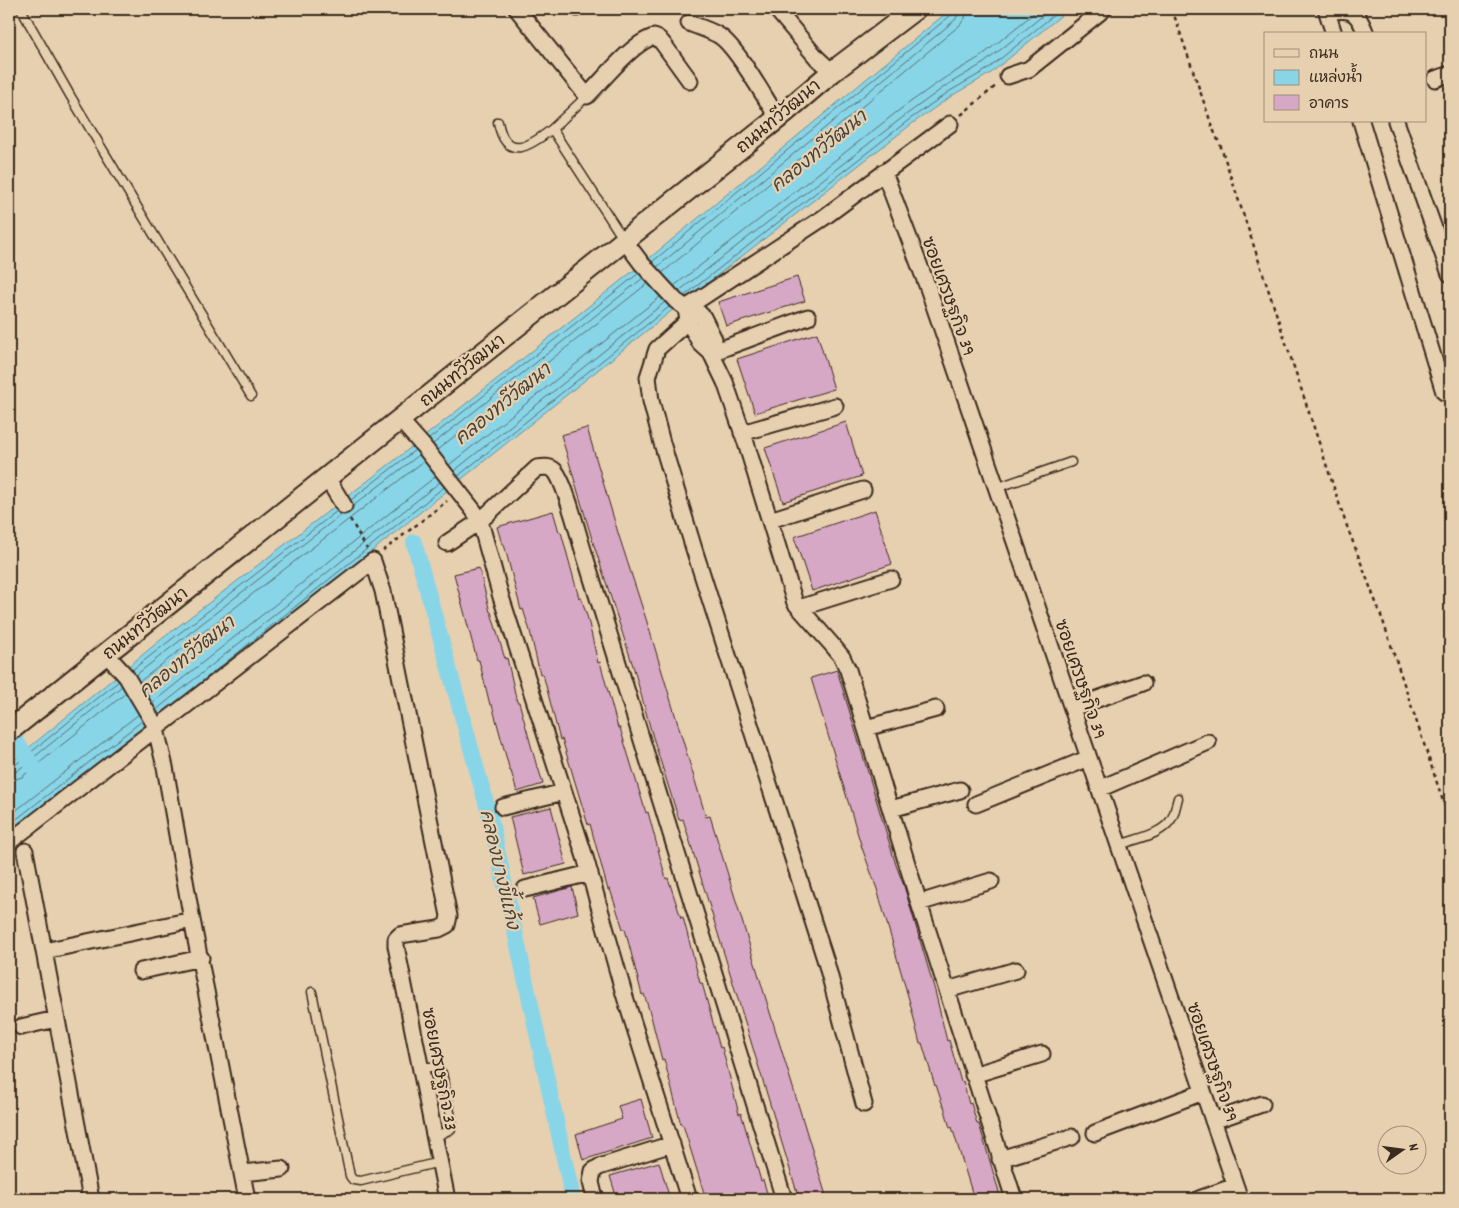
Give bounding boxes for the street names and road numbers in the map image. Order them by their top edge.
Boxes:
street label: ถนนทวีวัฒนา [731,73,827,161]
street label: ซอยเศรษฐกิจ 39 [914,234,981,360]
street label: ถนนทวีวัฒนา [414,328,512,414]
street label: ถนนทวีวัฒนา [97,581,195,667]
street label: ซอยเศรษฐกิจ 39 [1046,616,1112,743]
street label: ซอยเศรษฐกิจ 39 [1178,999,1244,1126]
street label: ซอยเศรษฐกิจ 33 [413,1006,463,1133]

